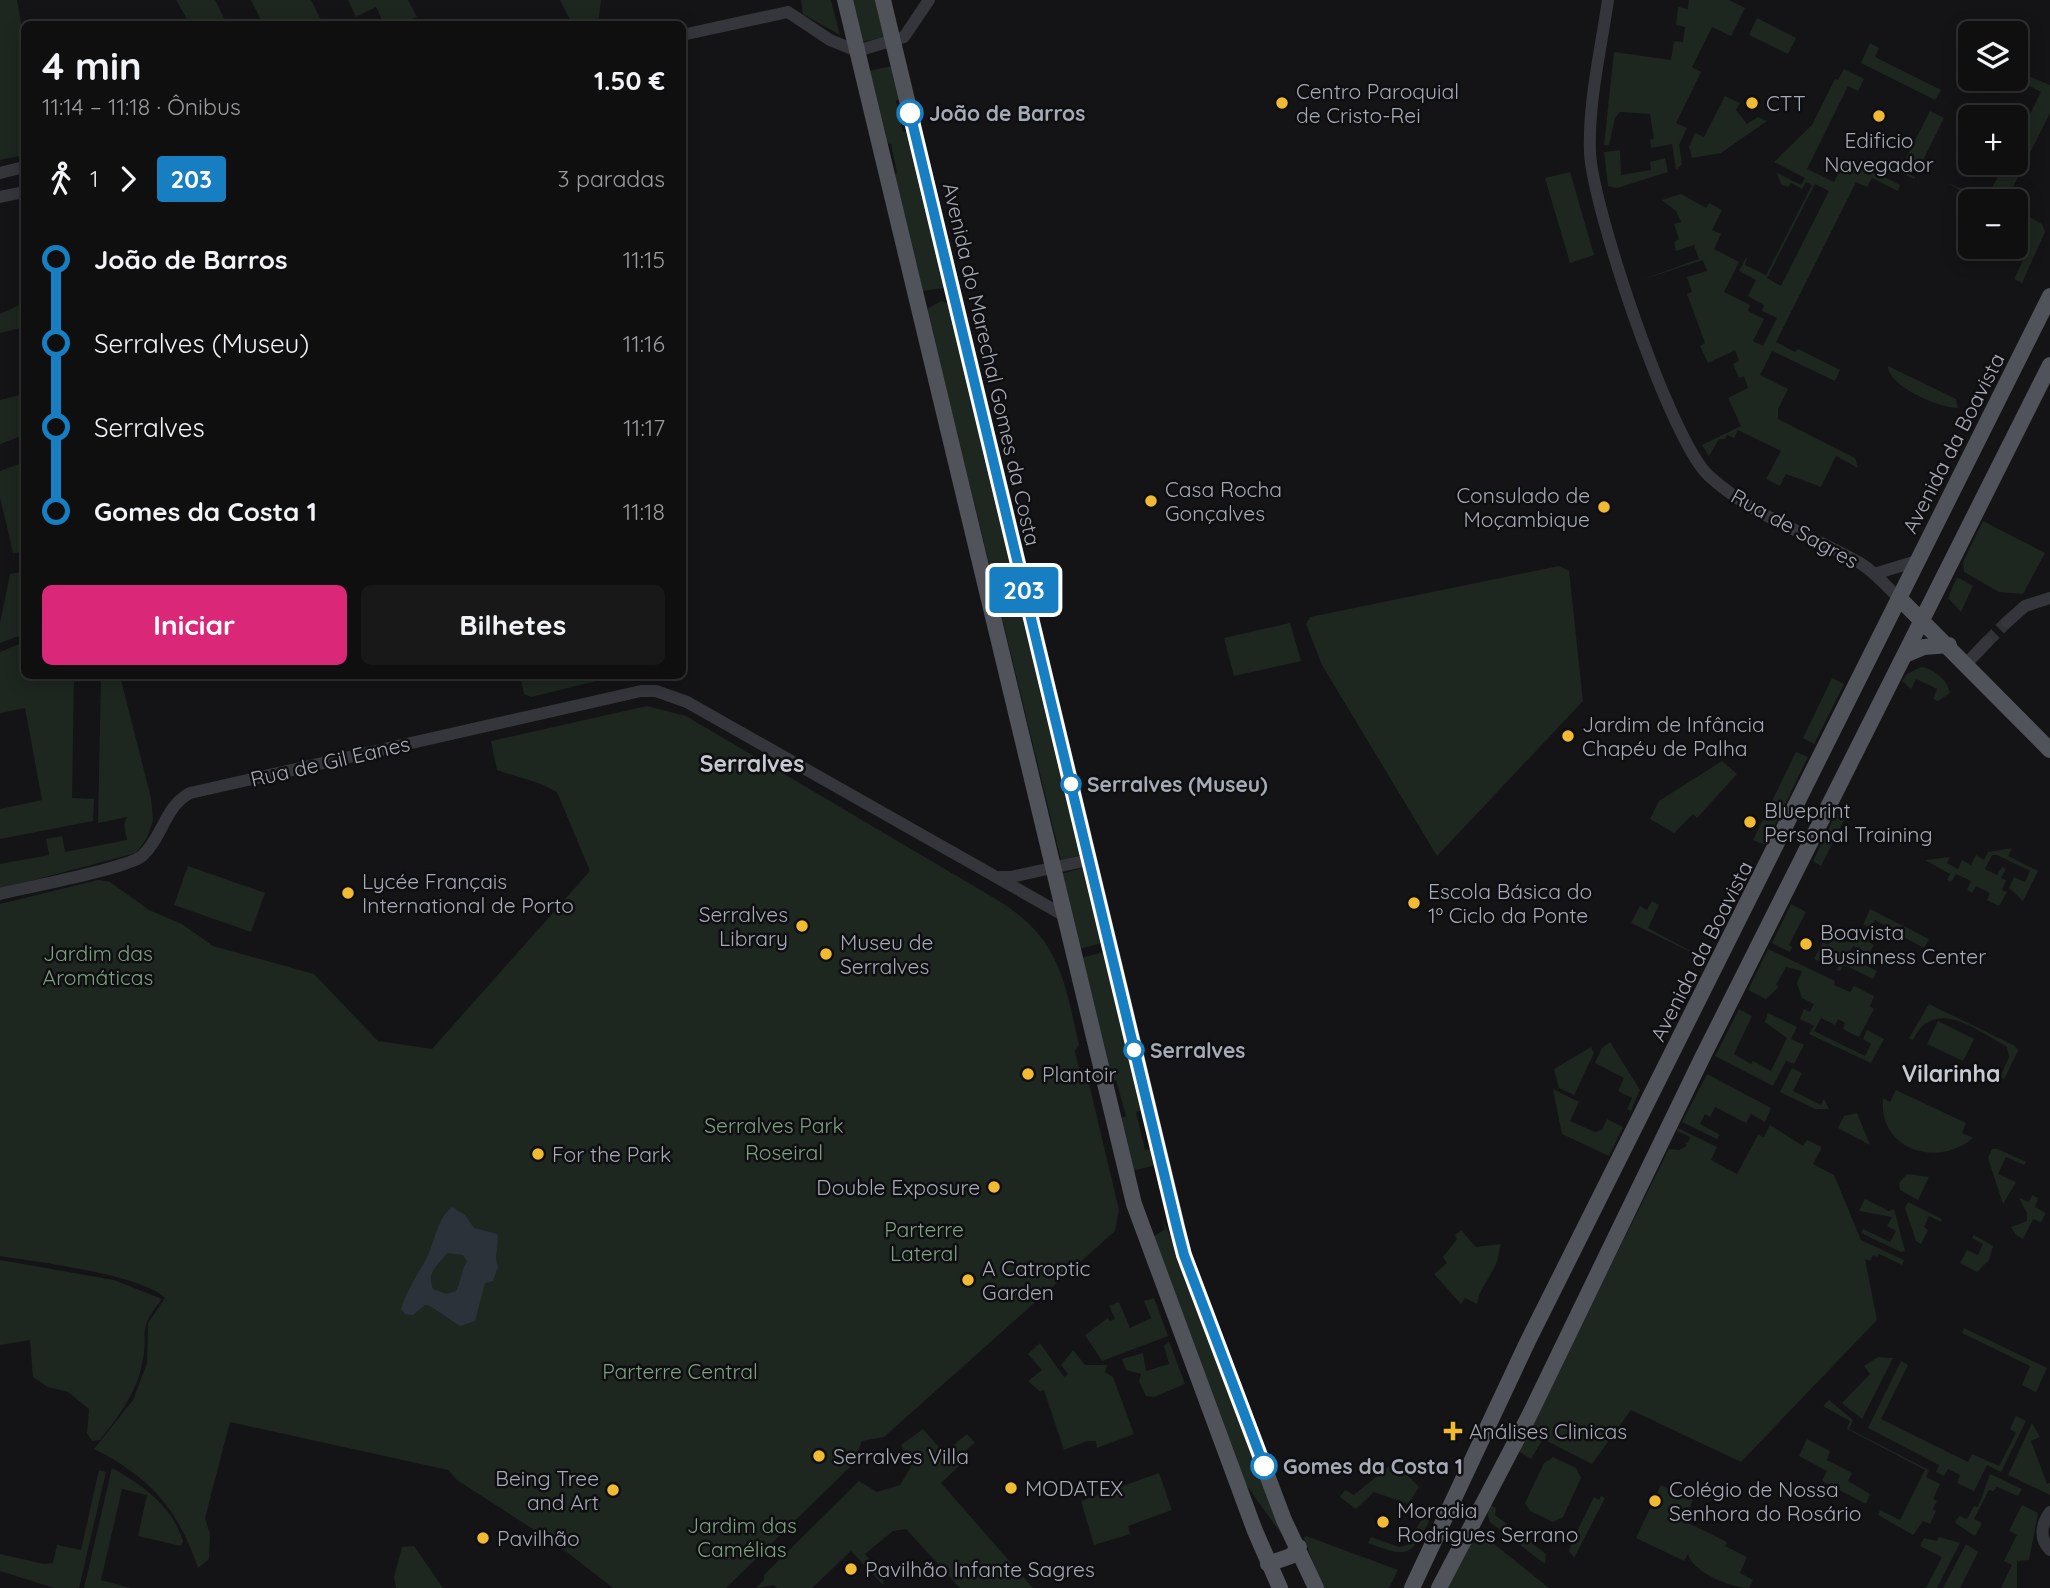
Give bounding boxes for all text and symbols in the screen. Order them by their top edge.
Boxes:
map controls [1958,21,2028,259]
button: layers [1958,21,2028,91]
text: 4 min [42,42,142,90]
text: 1.50 € [594,64,665,97]
place label: Centro Paroquial de Cristo-Rei [1296,78,1459,128]
place label: CTT [1766,90,1806,116]
text: 11:14 – 11:18 · Ônibus [42,92,241,121]
marker: Centro Paroquial de Cristo-Rei [1274,95,1290,111]
marker: CTT [1744,95,1760,111]
marker: João de Barros [897,100,923,126]
place label: João de Barros [929,100,1085,126]
button: + [1958,105,2028,175]
marker: Edificio Navegador [1871,108,1887,124]
place label: Edificio Navegador [1824,127,1934,177]
icon: walk [42,160,80,198]
icon: forward [109,160,147,198]
text: 1 [90,164,99,193]
text: 203 [171,164,212,194]
text: 3 paradas [558,164,665,193]
street label: Avenida do Marechal Gomes da Costa [938,180,1046,548]
button: − [1958,189,2028,259]
text: João de Barros [94,243,287,276]
text: 11:15 [623,245,665,274]
text: Serralves (Museu) [94,327,309,360]
text: 11:16 [623,329,665,358]
street label: Avenida da Boavista [1896,348,2010,538]
text: Serralves [94,411,205,444]
text: 11:17 [623,413,665,442]
place label: Casa Rocha Gonçalves [1165,476,1282,526]
place label: Consulado de Moçambique [1456,482,1590,532]
street label: Rua de Sagres [1727,482,1863,574]
marker: Casa Rocha Gonçalves [1143,493,1159,509]
text: Gomes da Costa 1 [94,495,317,528]
text: 11:18 [623,497,665,526]
marker: Consulado de Moçambique [1596,499,1612,515]
line badge: 203 [984,567,1064,613]
text: 203 [1003,575,1045,605]
button: Iniciar [42,585,347,665]
button: Bilhetes [361,585,665,665]
place label: Jardim de Infância Chapéu de Palha [1582,711,1765,761]
marker: Jardim de Infância Chapéu de Palha [1560,728,1576,744]
street label: Rua de Gil Eanes [248,730,412,792]
district label: Serralves [700,749,804,778]
place label: Serralves (Museu) [1087,771,1268,797]
marker: Serralves (Museu) [1061,774,1081,794]
place label: Blueprint Personal Training [1764,797,1933,847]
marker: Blueprint Personal Training [1742,814,1758,830]
street label: Avenida da Boavista [1644,856,1758,1046]
place label: Lycée Français International de Porto [362,868,574,918]
place label: Escola Básica do 1º Ciclo da Ponte [1428,878,1592,928]
marker: Lycée Français International de Porto [340,885,356,901]
marker: Escola Básica do 1º Ciclo da Ponte [1406,895,1422,911]
place label: Serralves Library [699,901,788,951]
marker: Serralves Library [794,918,810,934]
place label: Boavista Businness Center [1820,919,1986,969]
place label: Museu de Serralves [840,929,933,979]
marker: Boavista Businness Center [1798,936,1814,952]
park label: Jardim das Aromáticas [43,940,153,990]
marker: Museu de Serralves [818,946,834,962]
place label: Serralves [1150,1037,1245,1063]
marker: Serralves [1124,1040,1144,1060]
district label: Vilarinha [1902,1059,2000,1088]
place label: Plantoir [1042,1061,1117,1087]
marker: Plantoir [1020,1066,1036,1082]
park label: Serralves Park [704,1112,844,1138]
park label: Roseiral [745,1139,823,1165]
place label: For the Park [552,1141,671,1167]
marker: For the Park [530,1146,546,1162]
place label: Double Exposure [816,1174,980,1200]
marker: Double Exposure [986,1179,1002,1195]
park label: Parterre Lateral [884,1216,964,1266]
place label: A Catroptic Garden [982,1255,1091,1305]
marker: A Catroptic Garden [960,1272,976,1288]
park label: Parterre Central [602,1358,758,1384]
place label: Análises Clinicas [1469,1418,1627,1444]
marker: Análises Clinicas [1443,1421,1463,1441]
place label: Serralves Villa [833,1443,969,1469]
marker: Serralves Villa [811,1448,827,1464]
marker: Gomes da Costa 1 [1251,1453,1277,1479]
place label: Gomes da Costa 1 [1283,1453,1463,1479]
place label: Being Tree and Art [495,1465,599,1515]
place label: MODATEX [1025,1475,1124,1501]
place label: Colégio de Nossa Senhora do Rosário [1669,1476,1862,1526]
marker: MODATEX [1003,1480,1019,1496]
marker: Being Tree and Art [605,1482,621,1498]
marker: Colégio de Nossa Senhora do Rosário [1647,1493,1663,1509]
place label: Moradia Rodrigues Serrano [1397,1497,1578,1547]
park label: Jardim das Camélias [687,1512,797,1562]
marker: Moradia Rodrigues Serrano [1375,1514,1391,1530]
place label: Pavilhão [497,1525,580,1551]
marker: Pavilhão [475,1530,491,1546]
place label: Pavilhão Infante Sagres [865,1556,1095,1582]
marker: Pavilhão Infante Sagres [843,1561,859,1577]

